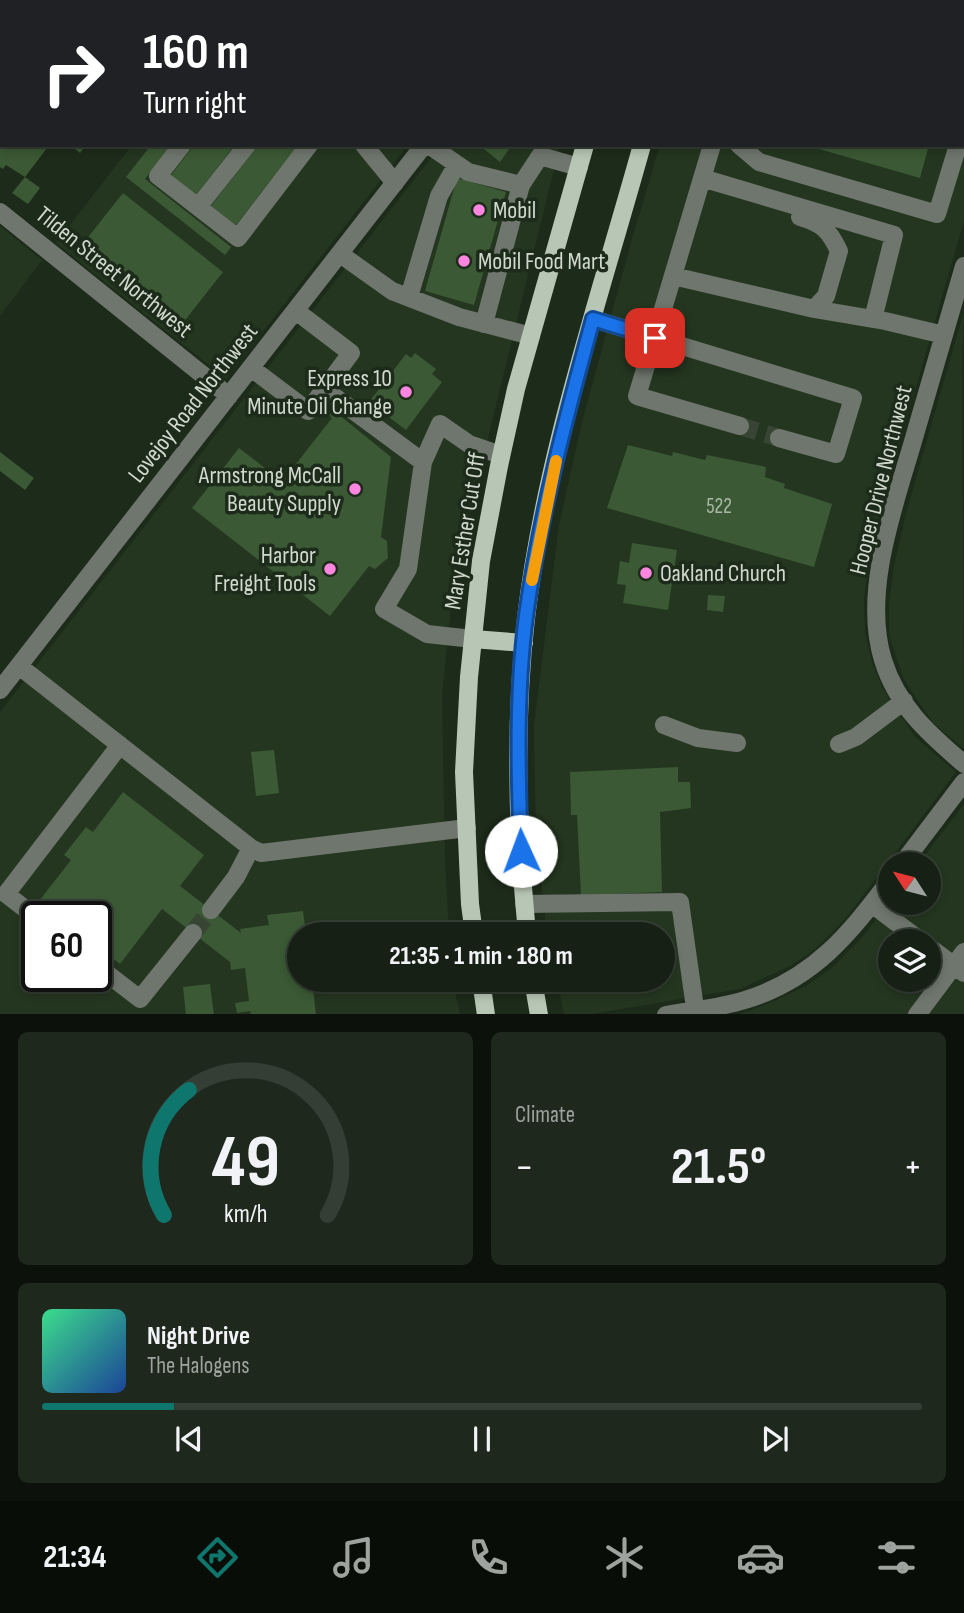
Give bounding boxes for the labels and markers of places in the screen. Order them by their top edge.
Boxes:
place label: Mobil [493,196,536,225]
marker: Mobil [471,202,487,218]
place label: Mobil Food Mart [478,247,605,276]
marker: Mobil Food Mart [456,253,472,269]
pin [625,308,685,368]
place label: Express 10 Minute Oil Change [247,364,392,421]
marker: Express 10 Minute Oil Change [398,384,414,400]
place label: Armstrong McCall Beauty Supply [198,461,341,518]
marker: Armstrong McCall Beauty Supply [347,481,363,497]
place label: Harbor Freight Tools [214,541,316,598]
place label: Oakland Church [660,559,786,588]
marker: Harbor Freight Tools [322,561,338,577]
marker: Oakland Church [638,565,654,581]

